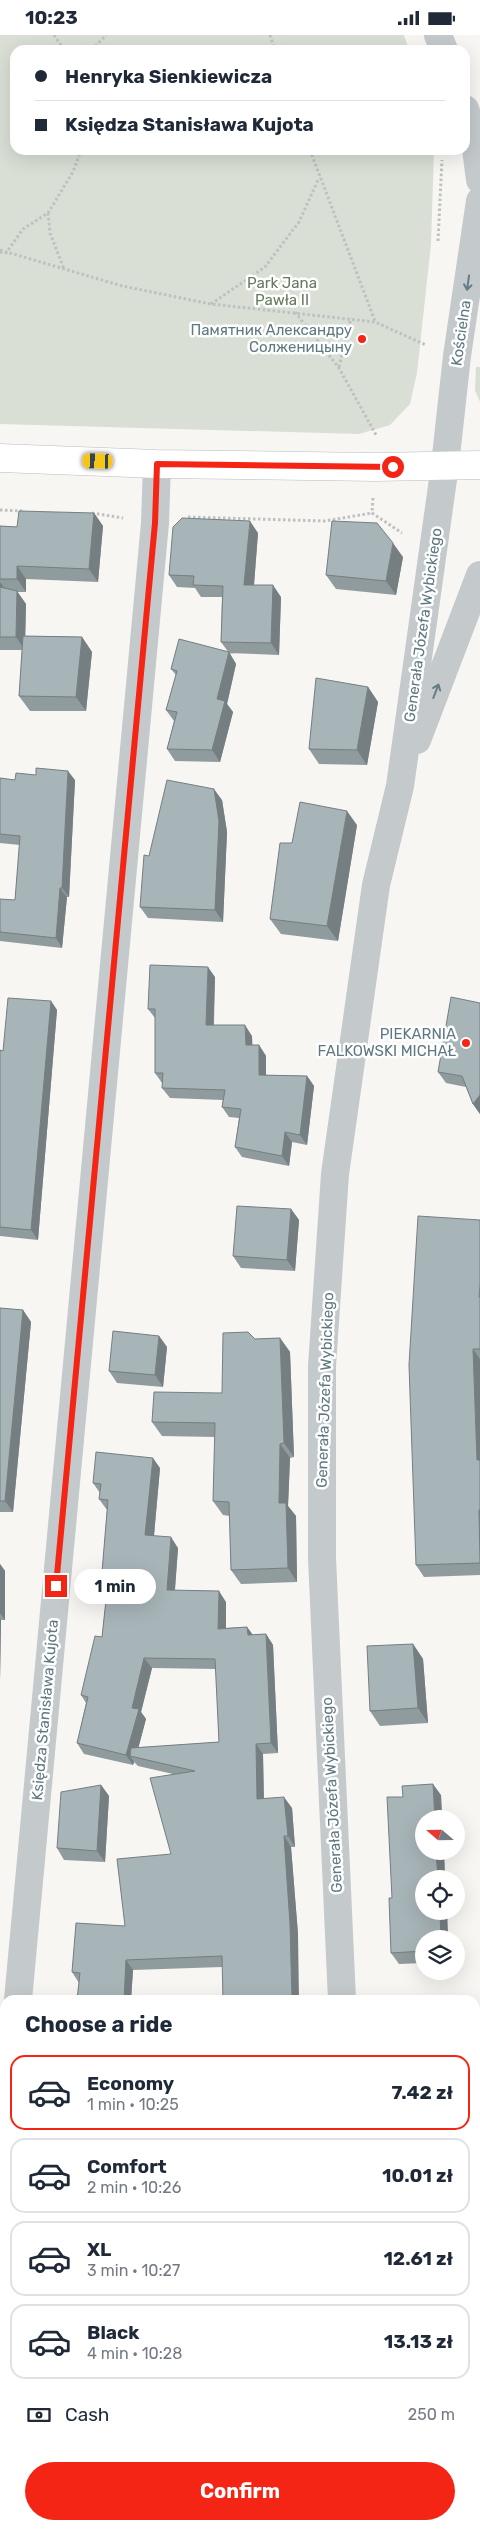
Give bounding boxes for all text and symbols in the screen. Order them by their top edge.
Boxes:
text: 10:23 [25,6,78,29]
text: Henryka Sienkiewicza [65,65,272,88]
text: Księdza Stanisława Kujota [65,113,314,136]
park label: Park Jana Pawła II [247,274,317,309]
one-way arrow [462,275,472,291]
street label: Kościelna [447,299,475,367]
place label: Памятник Александру Солженицыну [191,321,352,356]
marker: Памятник Александру Солженицыну [356,333,368,345]
car [82,453,113,469]
route start [382,456,404,478]
street label: Generała Józefa Wybickiego [400,527,446,723]
one-way arrow [432,684,441,699]
place label: PIEKARNIA FALKOWSKI MICHAŁ [318,1025,456,1060]
marker: PIEKARNIA FALKOWSKI MICHAŁ [460,1037,472,1049]
street label: Generała Józefa Wybickiego [313,1292,337,1488]
callout: 1 min [74,1569,156,1603]
route end [45,1575,67,1597]
text: 1 min [95,1577,135,1596]
street label: Księdza Stanisława Kujota [28,1619,62,1801]
street label: Generała Józefa Wybickiego [318,1697,346,1893]
north arrow [415,1810,465,1860]
map controls [415,1810,465,1980]
button: locate [415,1870,465,1920]
button: layers [415,1930,465,1980]
text: Choose a ride [25,2011,172,2038]
icon: car [27,2070,72,2115]
text: Economy [87,2072,174,2095]
text: 7.42 zł [392,2081,453,2104]
text: 1 min · 10:25 [87,2095,179,2114]
icon: car [27,2153,72,2198]
text: Comfort [87,2155,167,2178]
text: 10.01 zł [382,2164,453,2187]
text: 2 min · 10:26 [87,2178,181,2197]
icon: car [27,2236,72,2281]
text: XL [87,2238,111,2261]
text: 12.61 zł [383,2247,453,2270]
text: 3 min · 10:27 [87,2261,180,2280]
icon: car [27,2319,72,2364]
text: Black [87,2321,139,2344]
text: 13.13 zł [384,2330,453,2353]
text: 4 min · 10:28 [87,2344,182,2363]
icon: cash [25,2401,53,2429]
text: Cash [65,2403,109,2426]
text: 250 m [408,2405,455,2424]
button: Confirm [25,2462,455,2520]

